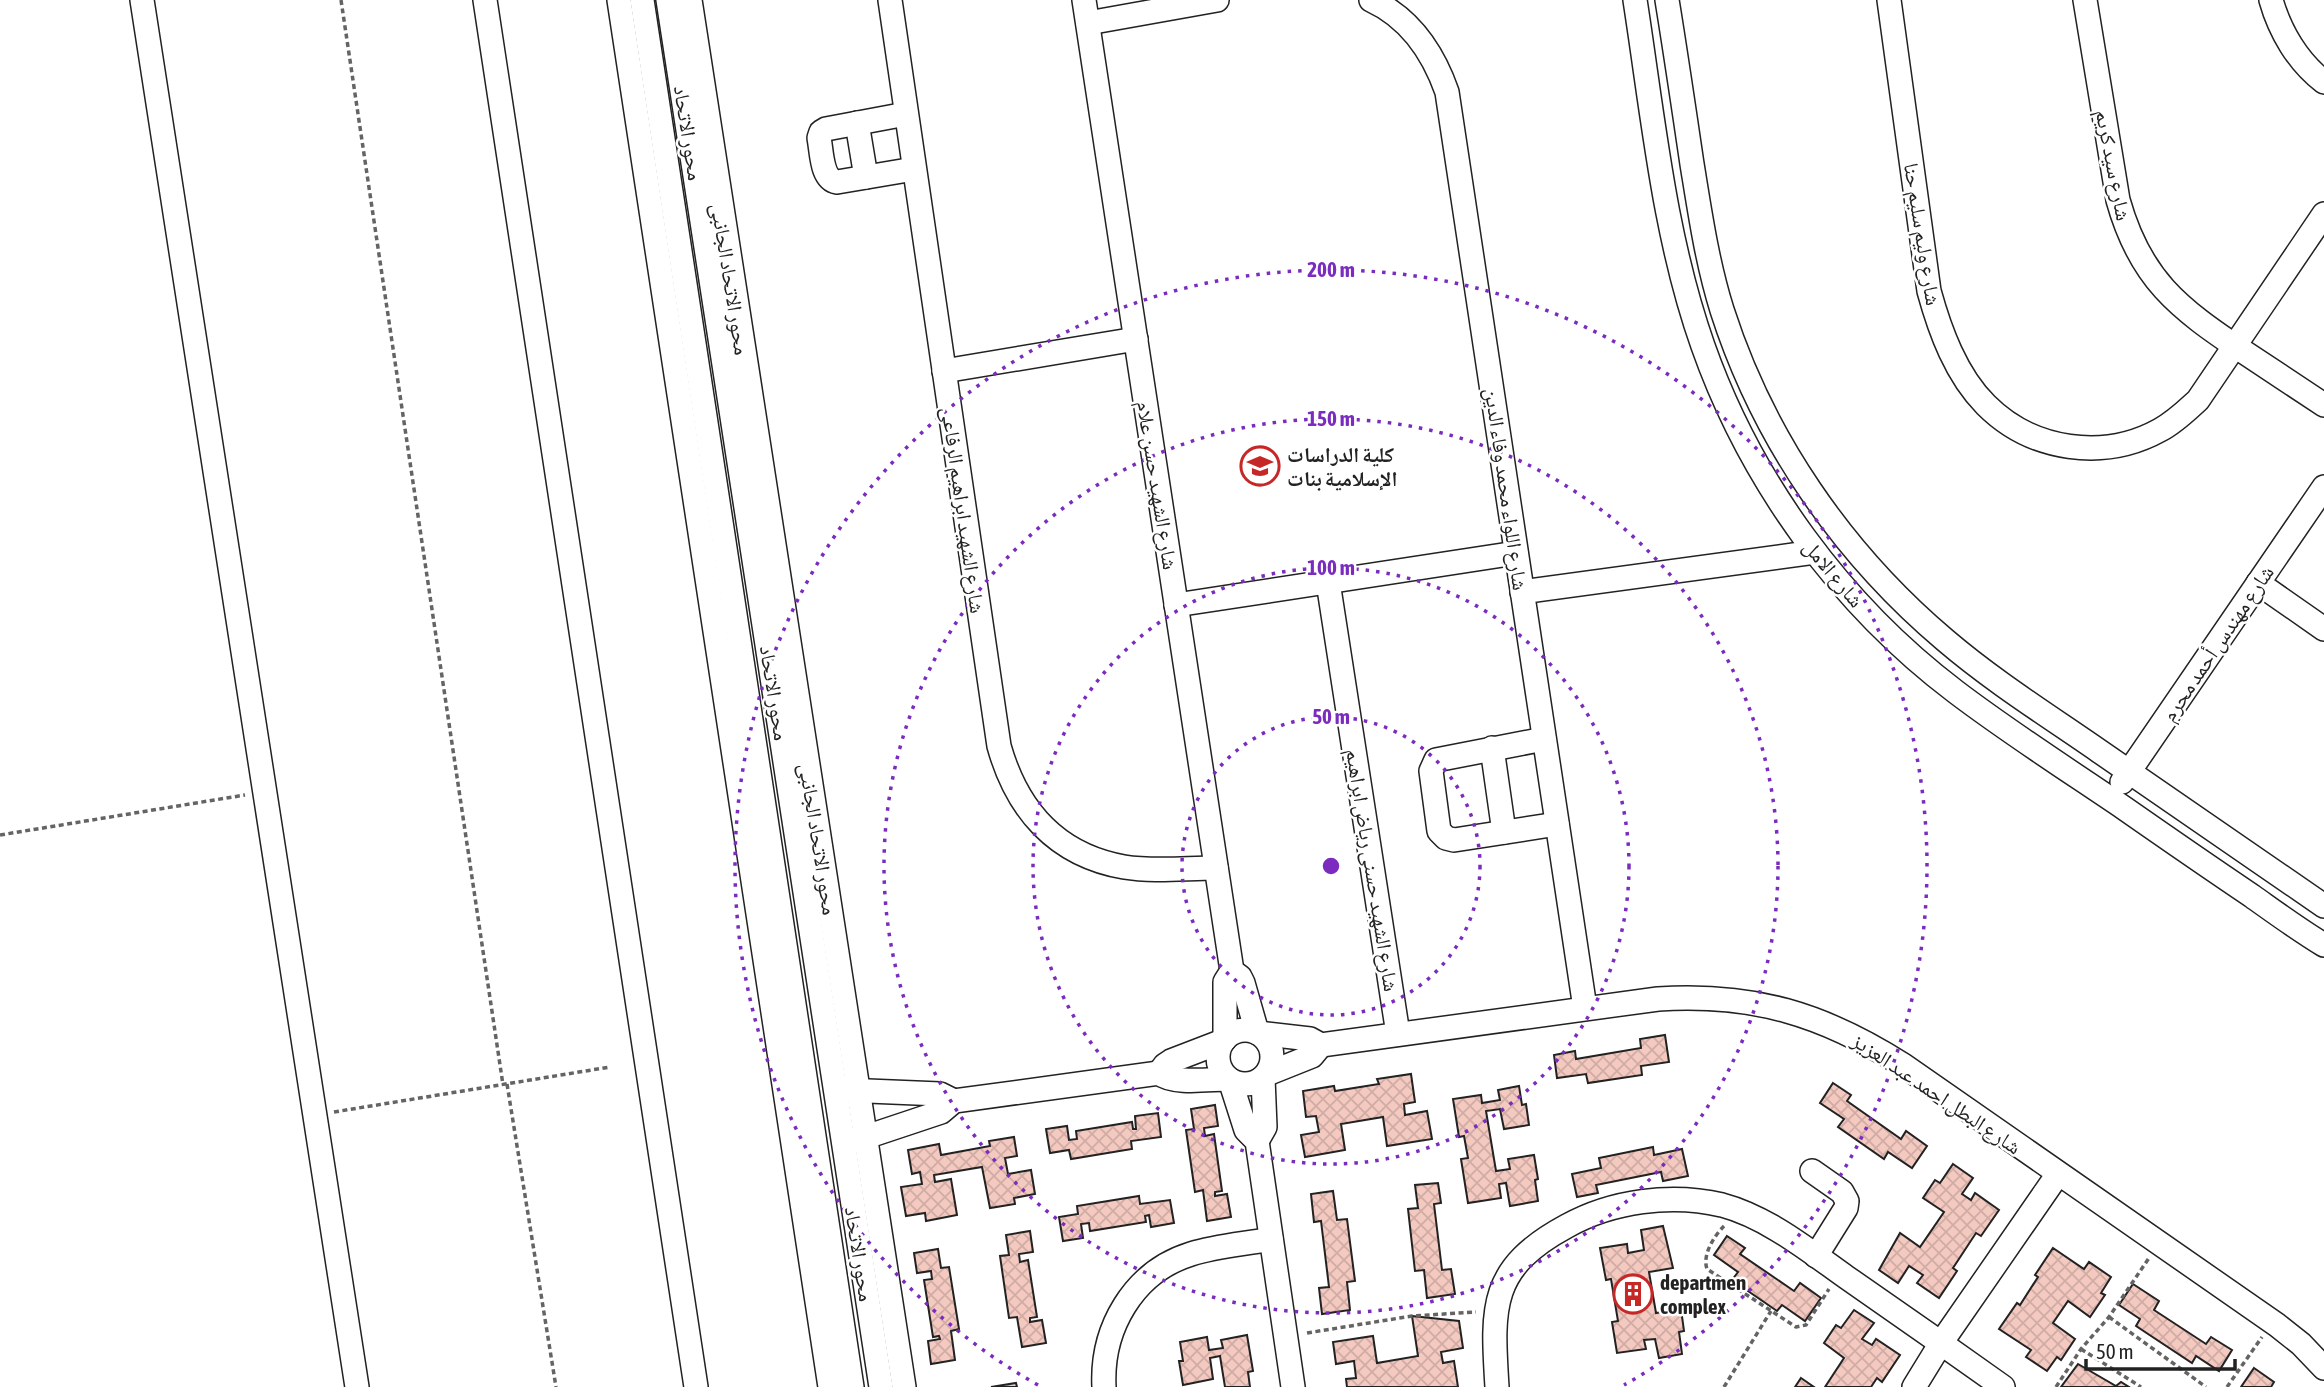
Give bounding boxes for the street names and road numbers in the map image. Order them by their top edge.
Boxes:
street label: محور الاتحاد [670,84,708,182]
street label: شارع سيد كريم [2089,107,2137,223]
street label: شارع وليم سليم حنا [1897,161,1946,307]
street label: محور الاتحاد الجانبى [705,201,755,357]
street label: شارع اللواء محمد وفاء الدين [1479,386,1533,592]
street label: شارع الشهيد حسن علام [1130,399,1183,572]
street label: شارع الشهيد ابراهيم الرفاعى [935,405,990,615]
street label: شارع الامل [1797,534,1869,613]
street label: شارع مهندس أحمد محرم [2156,561,2281,727]
street label: محور الاتحاد [756,644,794,742]
street label: شارع الشهيد حسنى رياض ابراهيم [1339,747,1404,994]
street label: محور الاتحاد الجانبى [793,761,843,917]
street label: شارع البطل احمد عبد العزيز [1846,1027,2026,1160]
street label: محور الاتحاد [841,1205,879,1303]

